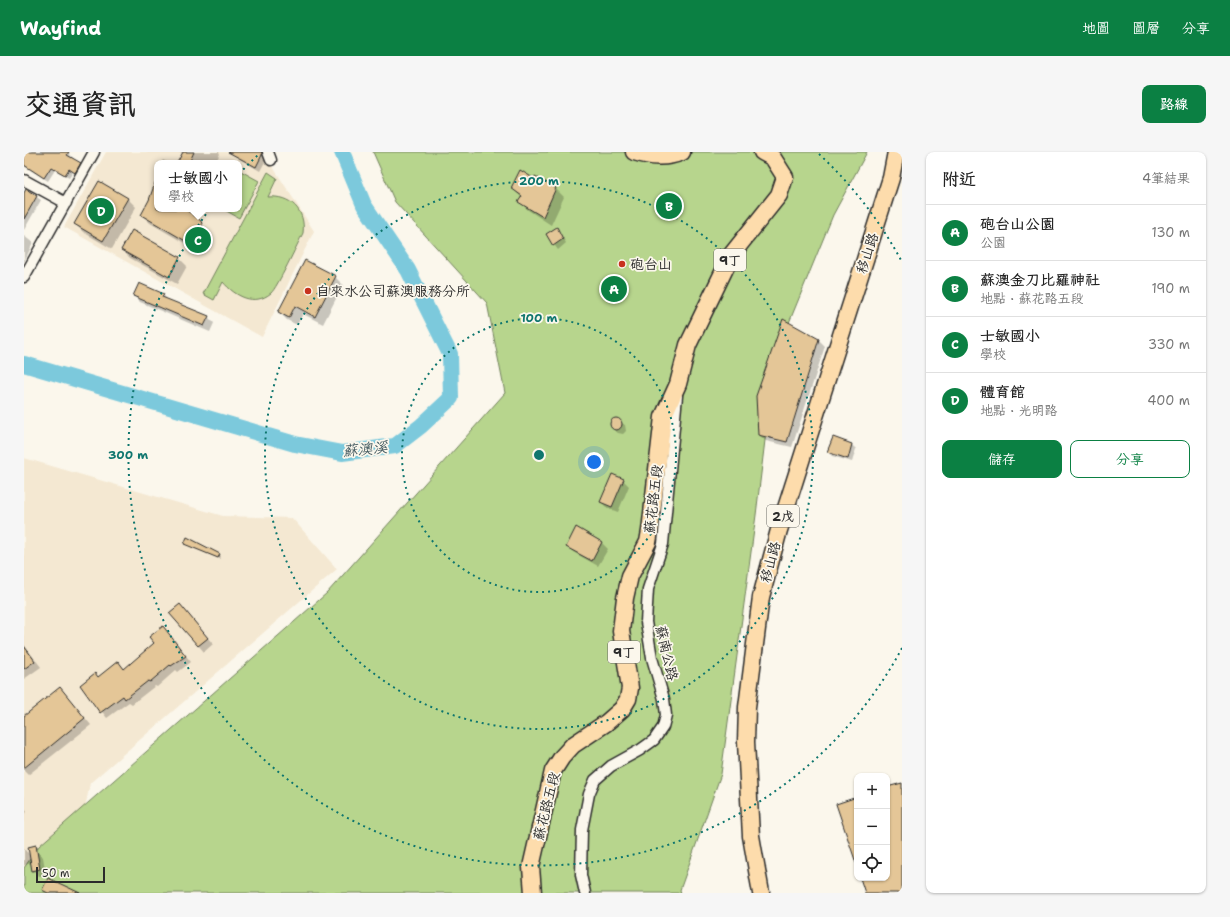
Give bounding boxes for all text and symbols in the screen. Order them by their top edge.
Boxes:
text: Wayfind [20,16,101,41]
text: 地圖 [1082,19,1110,37]
text: 圖層 [1132,19,1160,37]
text: 分享 [1182,19,1210,37]
text: 交通資訊 [24,85,136,123]
button: 路線 [1142,85,1206,123]
popup [154,160,242,212]
text: 士敏國小 [168,168,228,188]
text: 附近 [942,168,976,190]
text: 4筆結果 [1142,170,1190,187]
text: 200 m [519,173,559,189]
text: 學校 [168,188,194,205]
pin: B [656,191,682,221]
pin: D [88,196,114,226]
text: 砲台山公園 [980,214,1055,234]
text: A [950,224,960,241]
text: 130 m [1152,224,1190,241]
pin: C [185,225,211,255]
street label: 移山路 [852,230,882,276]
text: 公園 [980,234,1006,251]
road number: 9丁 [714,249,746,271]
place label: 砲台山 [630,255,672,273]
marker: 砲台山 [617,259,627,269]
text: 蘇澳金刀比羅神社 [980,270,1100,290]
pin: A [601,274,627,304]
text: B [951,280,959,297]
text: 190 m [1151,280,1190,297]
place label: 自來水公司蘇澳服務分所 [316,282,470,300]
marker: 自來水公司蘇澳服務分所 [303,286,313,296]
text: 地點 · 蘇花路五段 [980,290,1084,307]
text: 100 m [521,310,558,326]
text: 士敏國小 [980,326,1040,346]
text: C [951,336,959,353]
text: 330 m [1148,336,1190,353]
text: 學校 [980,346,1006,363]
text: 體育館 [980,382,1025,402]
text: D [950,392,960,409]
text: 400 m [1147,392,1190,409]
text: 地點 · 光明路 [980,402,1058,419]
water label: 蘇澳溪 [342,437,389,461]
button: 儲存 [942,440,1062,478]
button: 分享 [1070,440,1190,478]
text: 300 m [108,447,148,463]
centre of rings [532,448,546,462]
your location [584,452,604,472]
street label: 蘇花路五段 [640,463,666,535]
road number: 2戊 [767,505,799,527]
street label: 移山路 [756,539,784,585]
street label: 蘇南公路 [652,624,682,682]
road number: 9丁 [608,641,640,663]
street label: 蘇花路五段 [529,770,563,842]
map controls [854,773,890,881]
button: + [854,773,890,809]
button: − [854,809,890,845]
button: locate [854,845,890,881]
scale bar [36,865,105,884]
text: 50 m [42,866,70,881]

